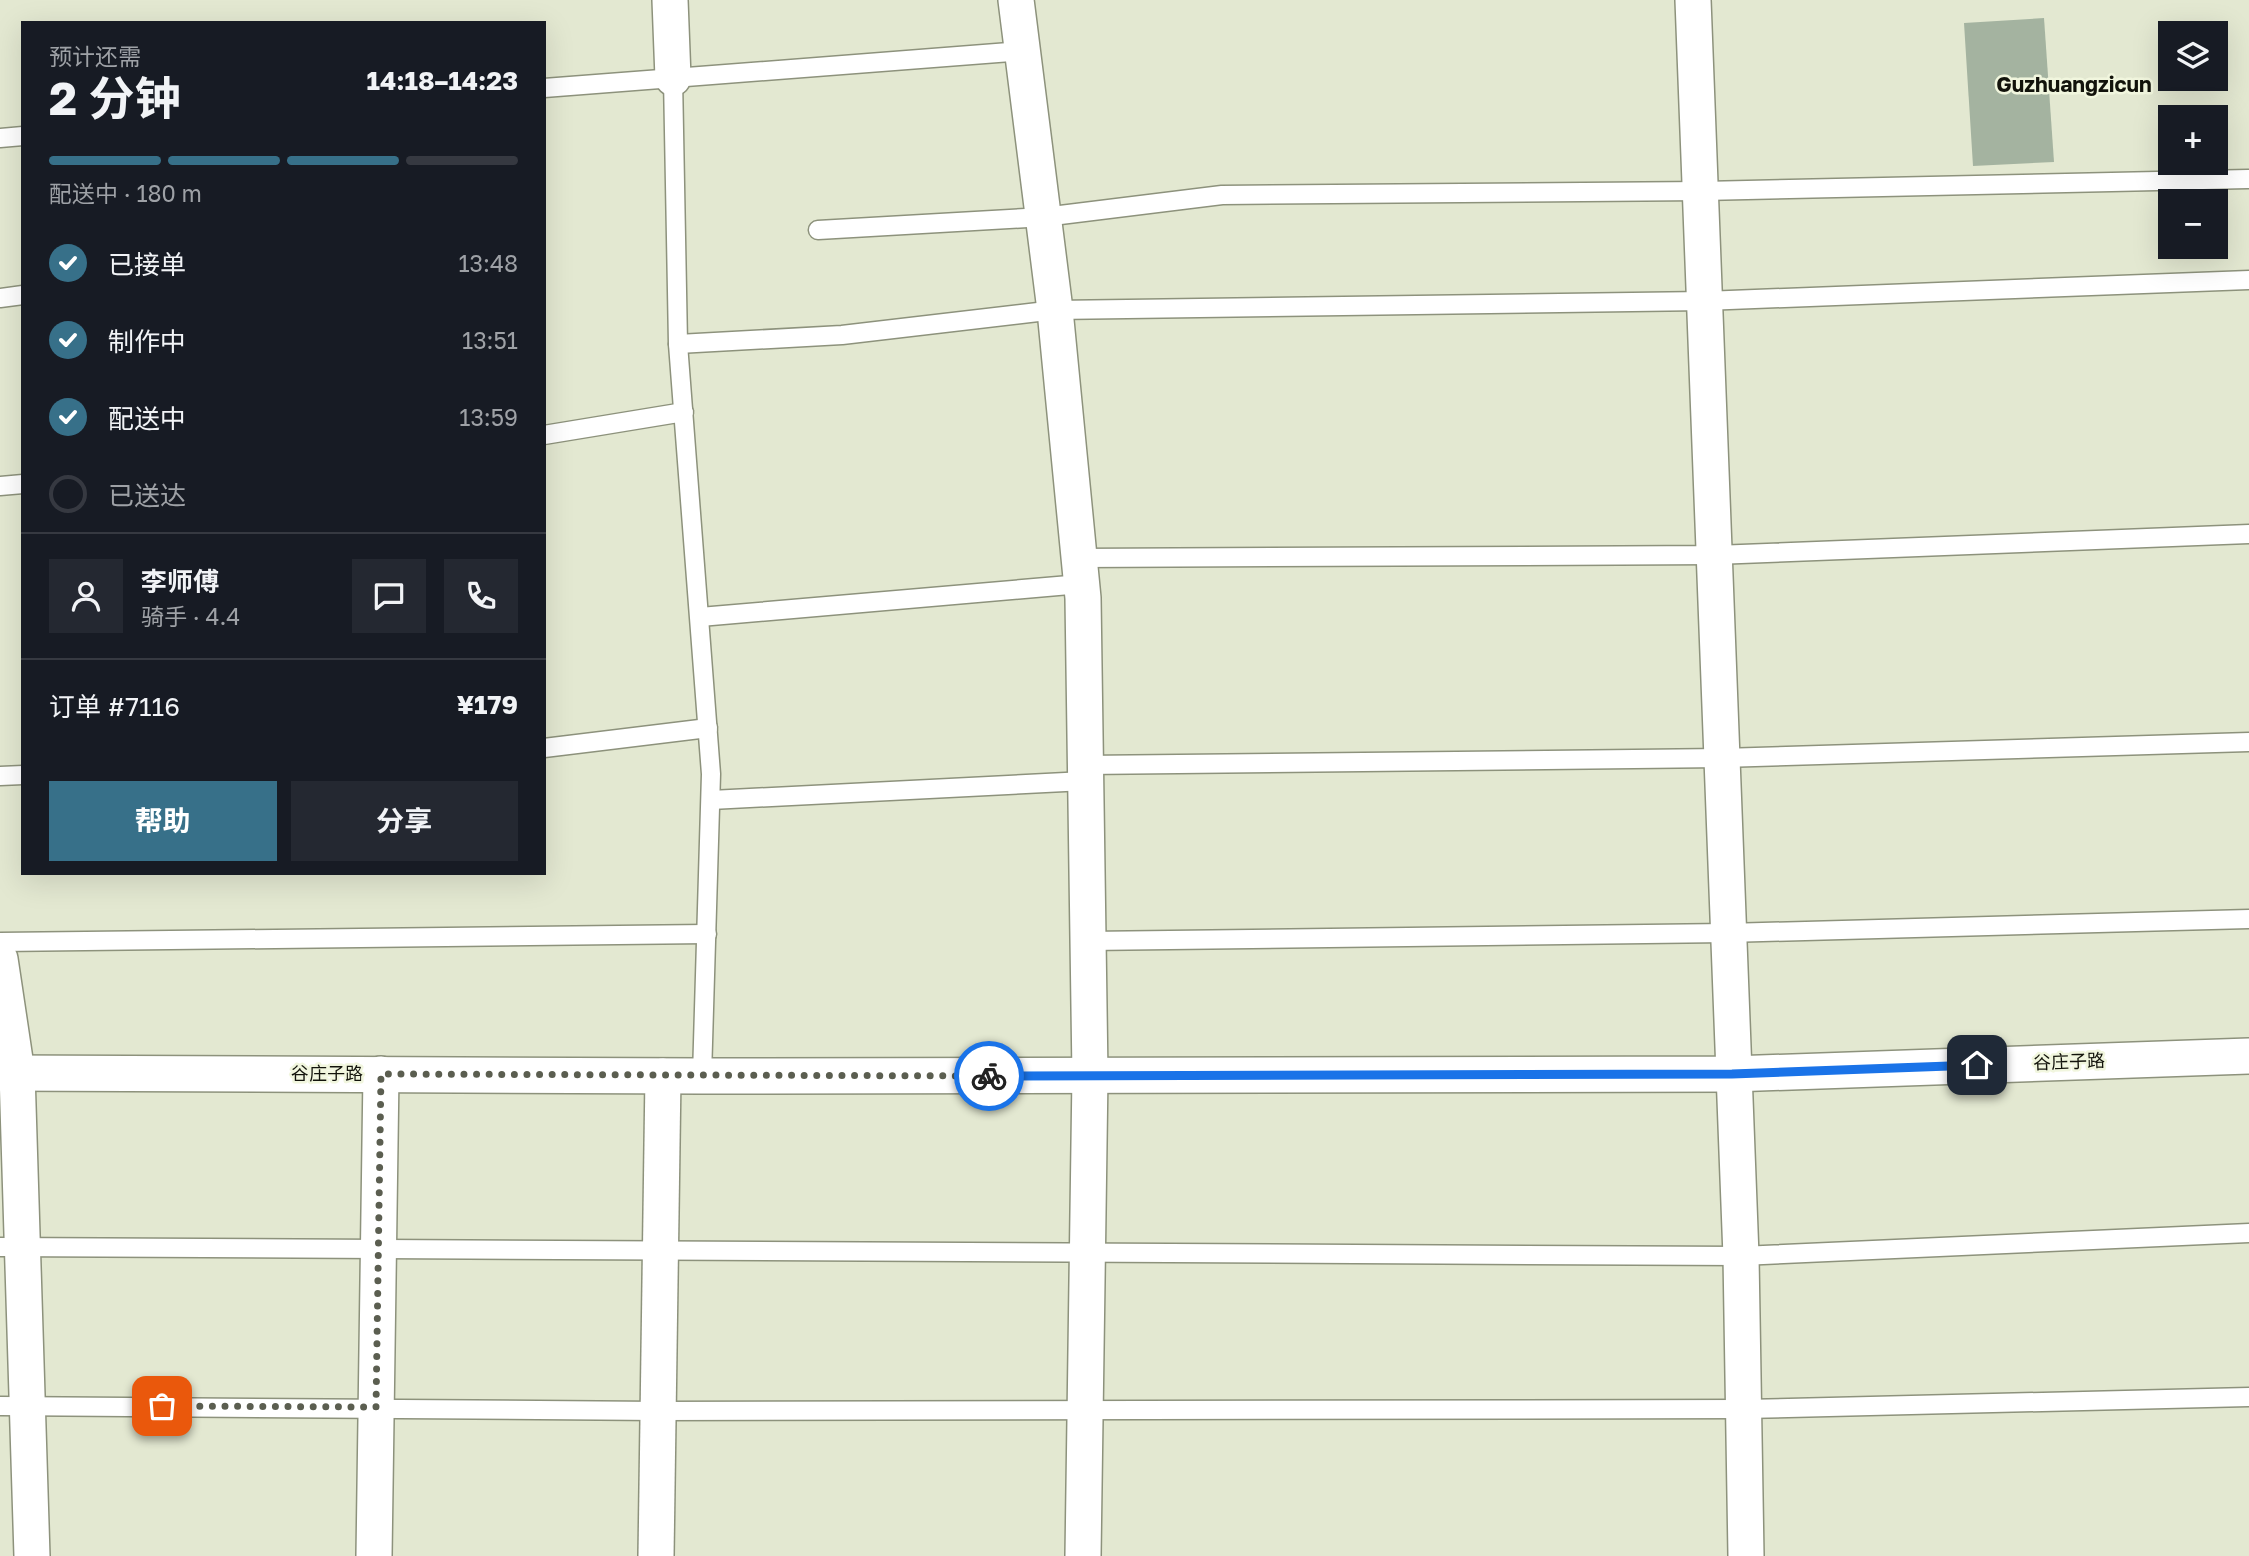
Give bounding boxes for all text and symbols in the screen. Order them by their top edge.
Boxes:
map controls [2158,21,2228,259]
button: layers [2158,21,2228,91]
text: 预计还需 [49,42,141,70]
text: 14:18–14:23 [367,65,518,96]
text: 2 分钟 [49,70,181,125]
district label: Guzhuangzicun [1996,71,2152,97]
button: + [2158,105,2228,175]
text: 配送中 · 180 m [49,179,202,207]
button: − [2158,189,2228,259]
icon: check [49,244,87,282]
text: 已接单 [108,249,186,280]
text: 13:48 [458,249,518,277]
icon: check [49,321,87,359]
text: 制作中 [108,326,186,357]
text: 13:51 [462,326,518,354]
icon: check [49,398,87,436]
text: 配送中 [108,403,186,434]
text: 13:59 [459,403,518,431]
text: 已送达 [108,480,186,511]
button: person [49,559,123,633]
button: chat [352,559,426,633]
button: phone [444,559,518,633]
text: 李师傅 [141,566,219,597]
text: 骑手 · 4.4 [141,602,240,630]
text: ¥179 [457,689,518,720]
text: 订单 #7116 [49,691,180,722]
button: 帮助 [49,781,277,861]
button: 分享 [291,781,518,861]
pin [1947,1035,2007,1095]
courier [954,1041,1024,1111]
icon: home [1958,1046,1996,1084]
street label: 谷庄子路 [2033,1049,2105,1073]
icon: bike [970,1057,1008,1095]
street label: 谷庄子路 [291,1062,363,1084]
pin [132,1376,192,1436]
icon: bag [143,1387,181,1425]

